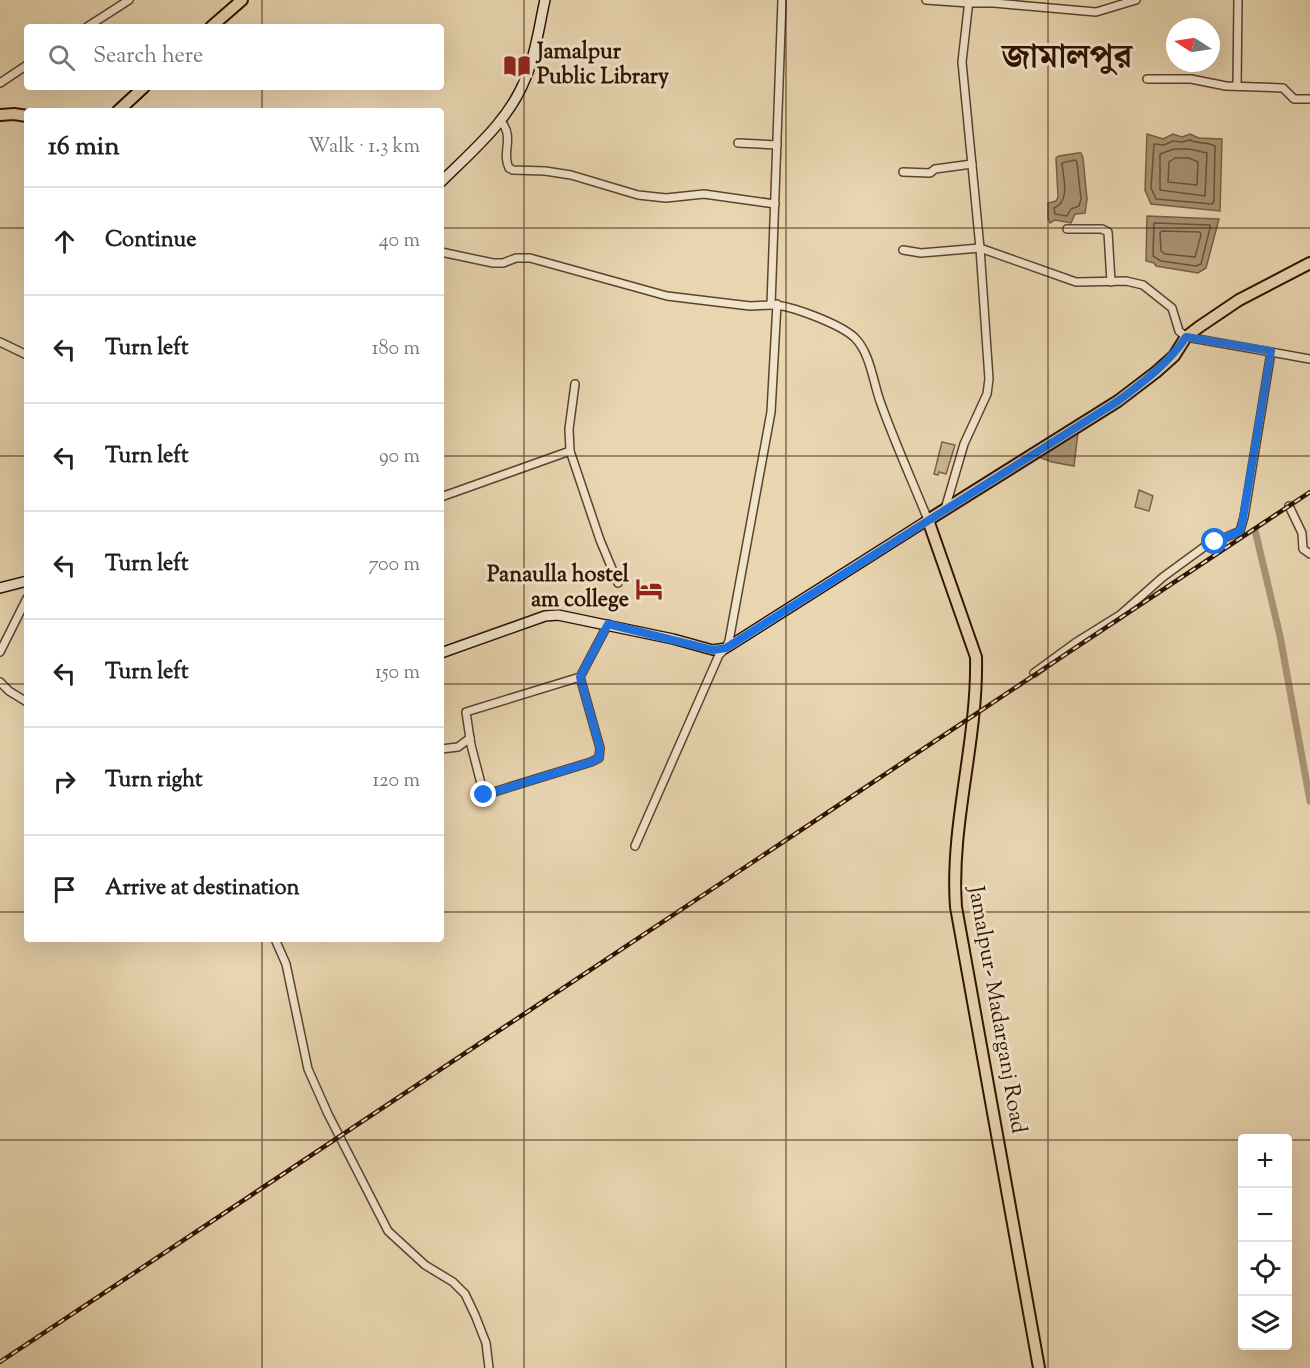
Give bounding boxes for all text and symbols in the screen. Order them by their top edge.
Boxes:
north arrow [1166,18,1220,72]
search box [24,24,444,90]
district label: জামালপুর [1000,34,1134,83]
place label: Jamalpur Public Library [535,37,669,94]
icon: search [45,41,78,74]
text: Search here [93,41,203,73]
library icon: Jamalpur Public Library [502,51,532,81]
text: 16 min [48,129,120,166]
text: Walk · 1.3 km [308,133,420,162]
icon: ahead [48,225,81,258]
text: Continue [105,225,196,257]
text: 40 m [379,227,420,256]
icon: left [48,333,81,366]
text: Turn left [105,333,188,365]
text: 180 m [372,335,420,364]
icon: left [48,441,81,474]
text: Turn left [105,441,188,473]
text: 90 m [379,443,420,472]
route start [1201,528,1227,554]
icon: left [48,549,81,582]
text: Turn left [105,549,188,581]
text: 700 m [368,551,420,580]
place label: Panaulla hostel am college [487,560,630,617]
hotel icon: Panaulla hostel am college [634,574,664,604]
icon: left [48,657,81,690]
text: Turn left [105,657,188,689]
text: 150 m [375,659,420,688]
icon: right [48,765,81,798]
text: Turn right [105,765,202,797]
text: 120 m [372,767,420,796]
route end [470,781,496,807]
icon: arrive [48,873,81,906]
text: Arrive at destination [105,873,300,905]
street label: Jamalpur- Madarganj Road [958,883,1033,1136]
map controls [1238,1134,1292,1350]
button: + [1238,1134,1292,1188]
button: − [1238,1188,1292,1242]
button: locate [1238,1242,1292,1296]
button: layers [1238,1296,1292,1350]

